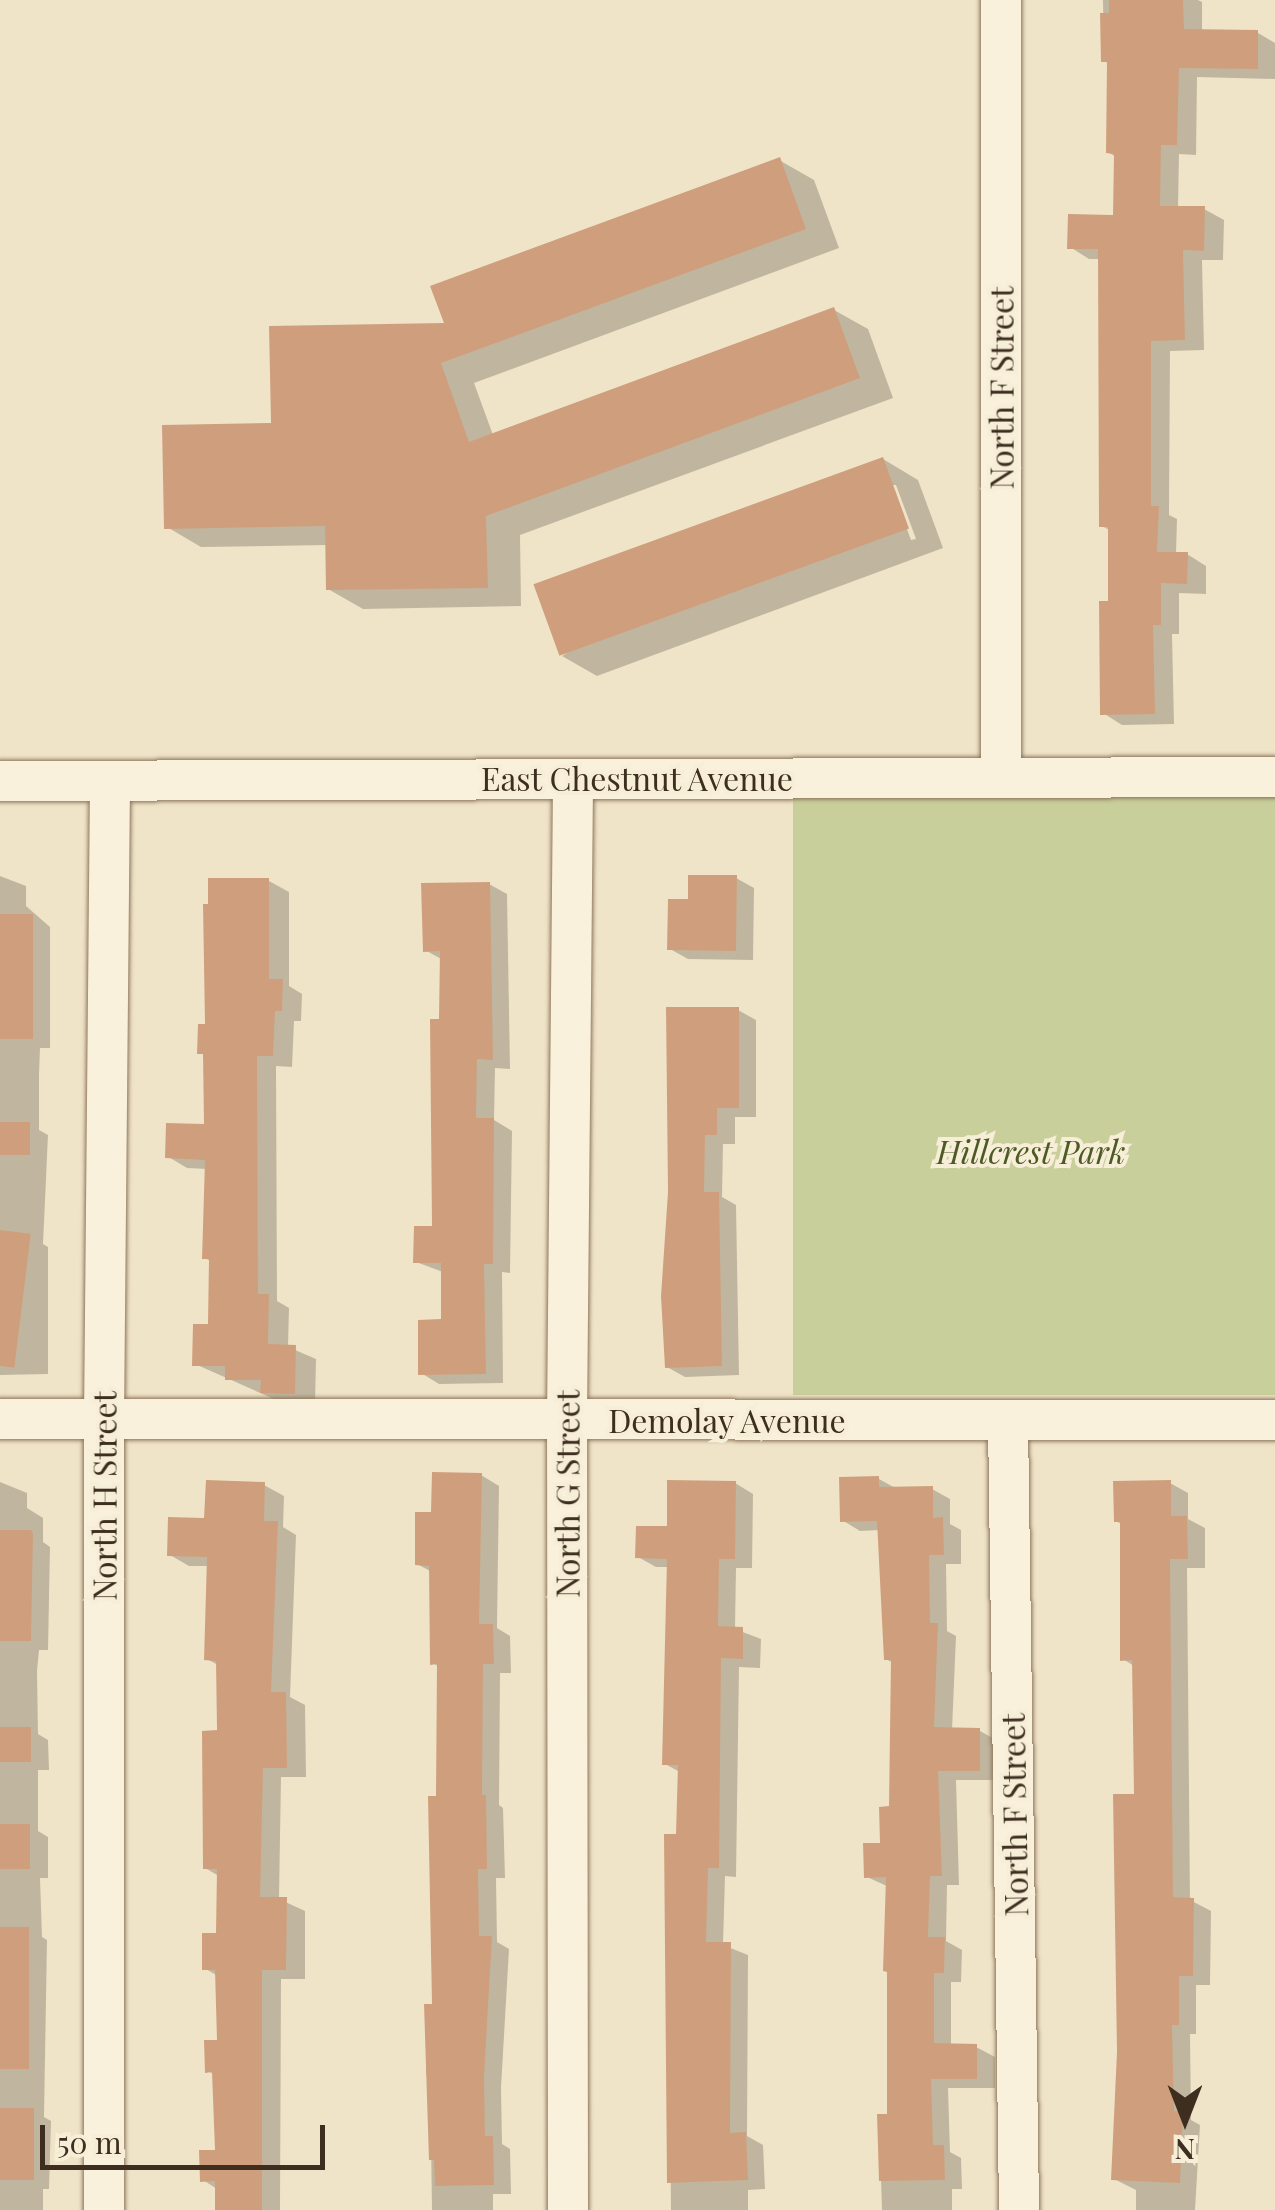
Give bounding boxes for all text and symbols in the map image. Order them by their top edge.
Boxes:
street label: North F Street [982,286,1020,490]
street label: East Chestnut Avenue [480,759,794,797]
park label: Hillcrest Park [937,1132,1125,1170]
street label: North G Street [548,1390,586,1598]
street label: North H Street [85,1391,123,1601]
street label: Demolay Avenue [607,1401,847,1439]
street label: North F Street [993,1713,1035,1917]
north arrow [1135,2070,1235,2170]
scale bar [45,2105,330,2167]
text: 50 m [57,2122,122,2162]
text: N [1175,2132,1195,2169]

